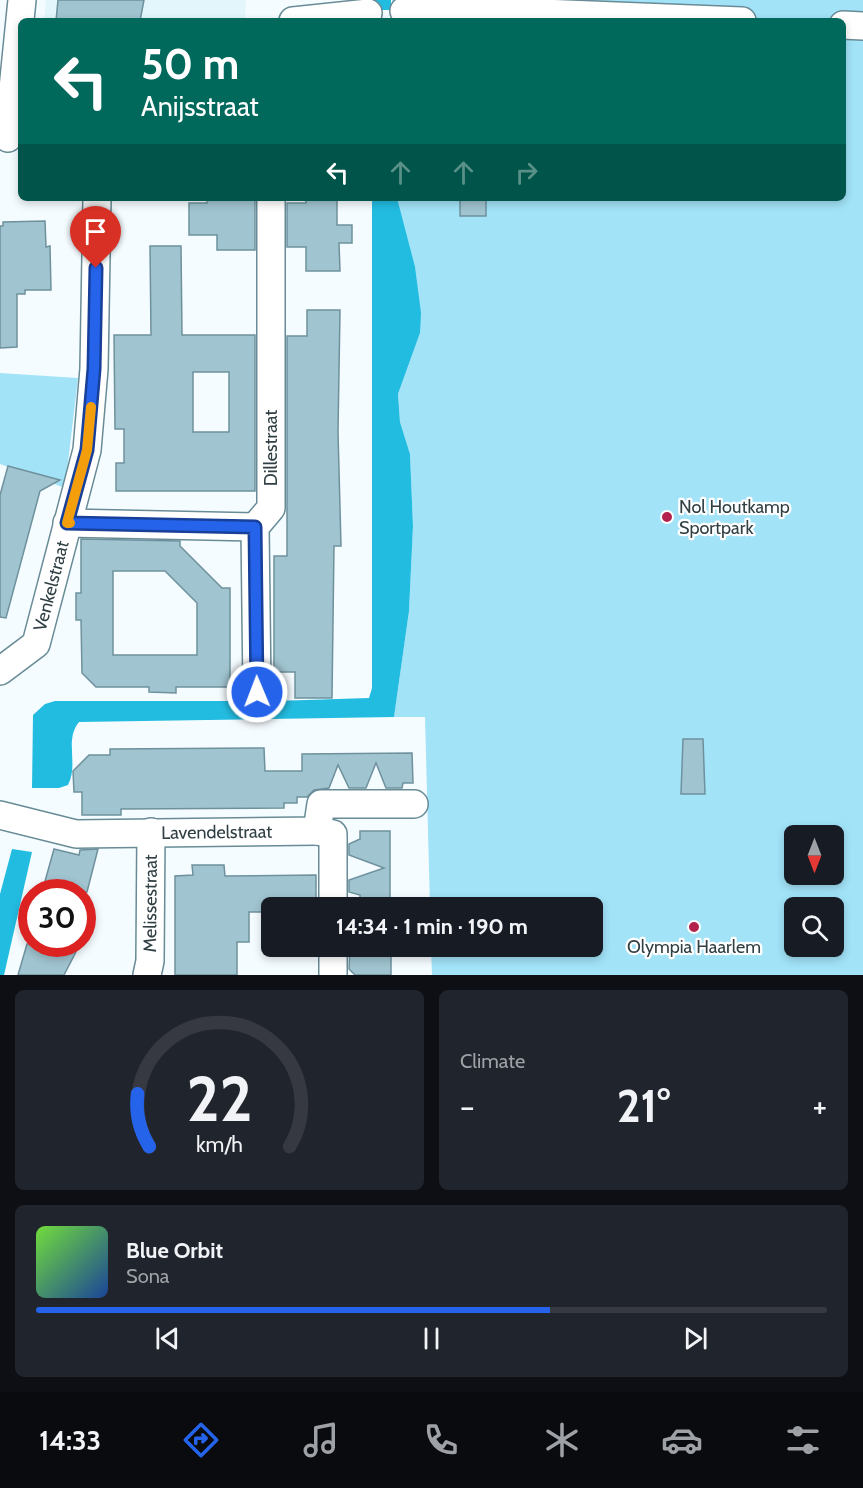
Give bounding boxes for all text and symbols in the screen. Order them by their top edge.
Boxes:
text: 50 m [141,38,239,90]
icon: left [42,42,120,120]
text: Anijsstraat [141,90,259,123]
icon: left [321,156,354,189]
icon: ahead [384,156,417,189]
icon: ahead [447,156,480,189]
icon: right [510,156,543,189]
pin [70,206,121,268]
icon: arrive [79,215,112,248]
street label: Dillestraat [260,410,282,486]
place label: Nol Houtkamp Sportpark [679,496,790,539]
marker: Nol Houtkamp Sportpark [660,510,674,524]
street label: Venkelstraat [29,538,74,634]
position arrow [225,660,289,724]
street label: Lavendelstraat [161,821,272,844]
north arrow [784,825,844,885]
map controls [784,825,844,957]
street label: Melissestraat [139,854,162,952]
speed limit sign: 30 [18,879,96,957]
button: search [784,897,844,957]
text: 14:34 · 1 min · 190 m [336,913,528,940]
marker: Olympia Haarlem [687,920,701,934]
place label: Olympia Haarlem [627,936,761,958]
text: Climate [460,1049,525,1073]
text: 22 [186,1061,253,1137]
text: 21° [617,1079,670,1133]
text: − [460,1086,475,1126]
text: + [812,1086,827,1126]
text: km/h [196,1131,243,1157]
text: Blue Orbit [126,1237,223,1264]
text: Sona [126,1264,169,1288]
icon: previous [151,1322,184,1355]
icon: pause [415,1322,448,1355]
icon: next [679,1322,712,1355]
icon: directions [180,1419,222,1461]
icon: music [300,1419,342,1461]
icon: phone [420,1419,462,1461]
icon: climate [541,1419,583,1461]
icon: car [661,1419,703,1461]
icon: filters [782,1419,824,1461]
text: 14:33 [39,1424,101,1457]

